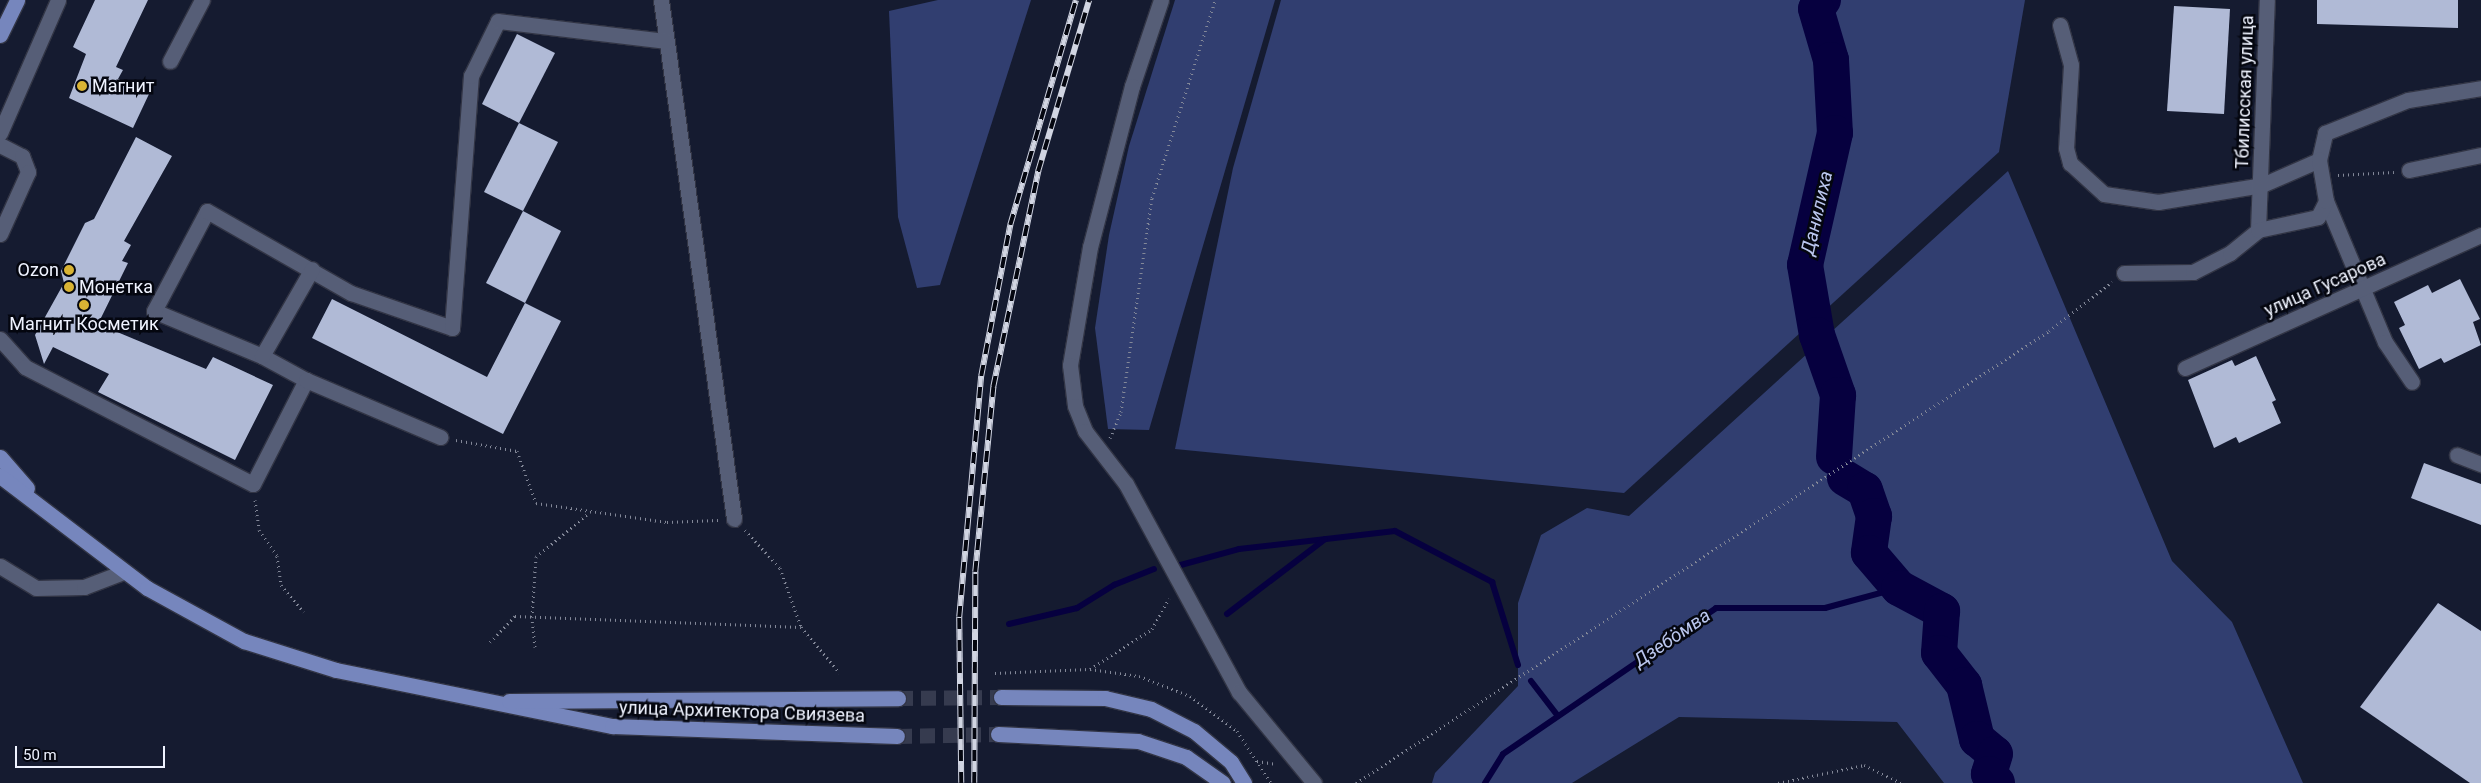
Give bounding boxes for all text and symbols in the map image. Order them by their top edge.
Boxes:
street label: Тбилисская улица [2232,15,2258,169]
place label: Магнит [92,75,154,97]
marker: Магнит [76,80,88,92]
water label: Данилиха [1796,169,1838,257]
street label: улица Гусарова [2261,249,2389,321]
place label: Ozon [18,259,59,281]
marker: Ozon [63,264,75,276]
place label: Монетка [79,276,153,298]
marker: Монетка [63,281,75,293]
marker: Магнит Косметик [78,299,90,311]
place label: Магнит Косметик [9,313,159,335]
water label: Дзебӧмва [1629,604,1715,672]
street label: улица Архитектора Свиязева [619,697,865,727]
scale bar [18,736,168,768]
text: 50 m [23,746,57,764]

